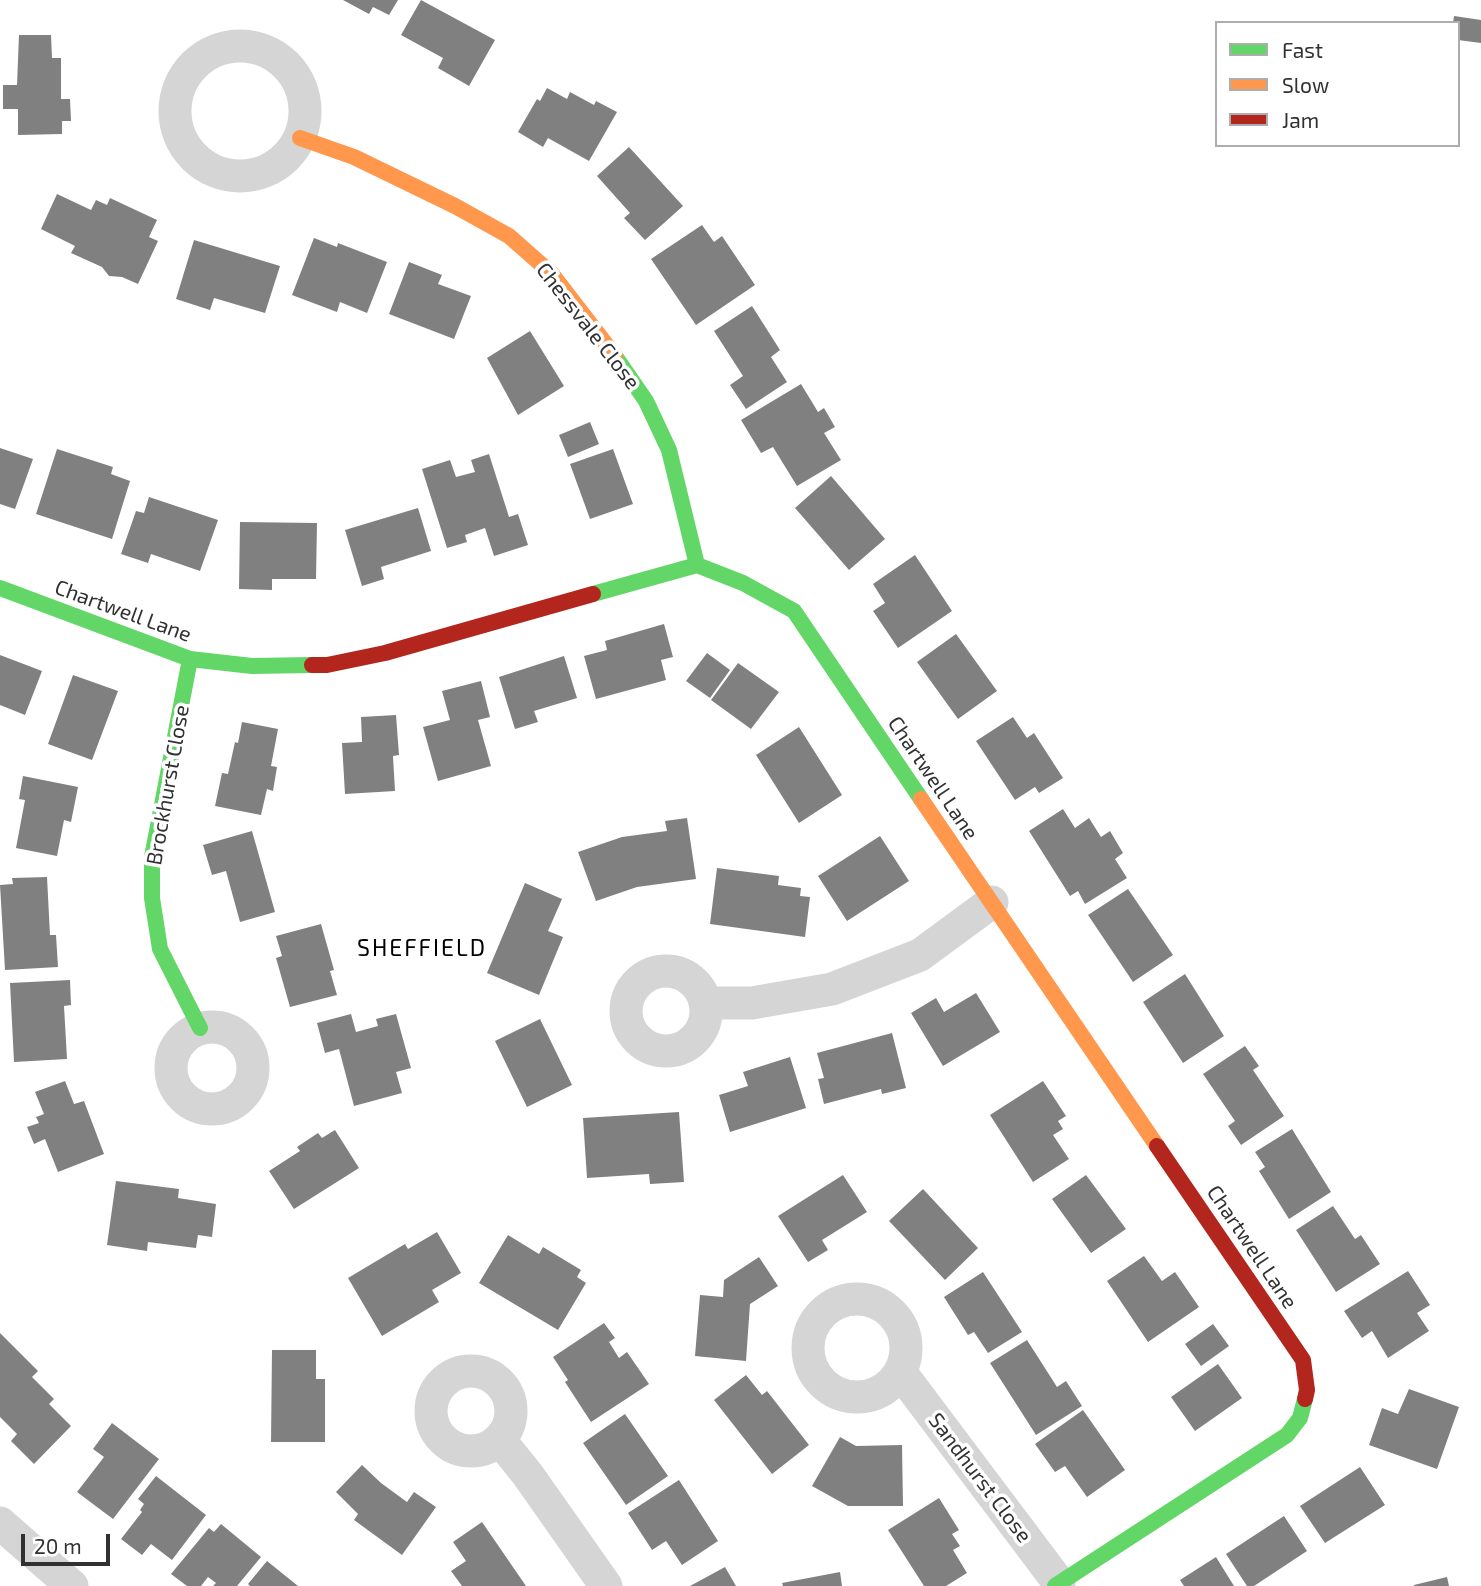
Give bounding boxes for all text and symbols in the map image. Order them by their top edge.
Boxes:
legend [1215,21,1460,147]
text: Fast [1282,37,1323,62]
text: Slow [1282,72,1329,97]
text: Jam [1282,107,1319,132]
street label: Chessvale Close [531,258,645,394]
street label: Chartwell Lane [51,575,195,647]
street label: Brockhurst Close [142,703,194,867]
street label: Chartwell Lane [882,711,984,845]
district label: SHEFFIELD [358,934,486,962]
street label: Chartwell Lane [1201,1180,1303,1314]
street label: Sandhurst Close [923,1408,1037,1548]
scale bar [24,1520,114,1564]
text: 20 m [34,1533,82,1558]

